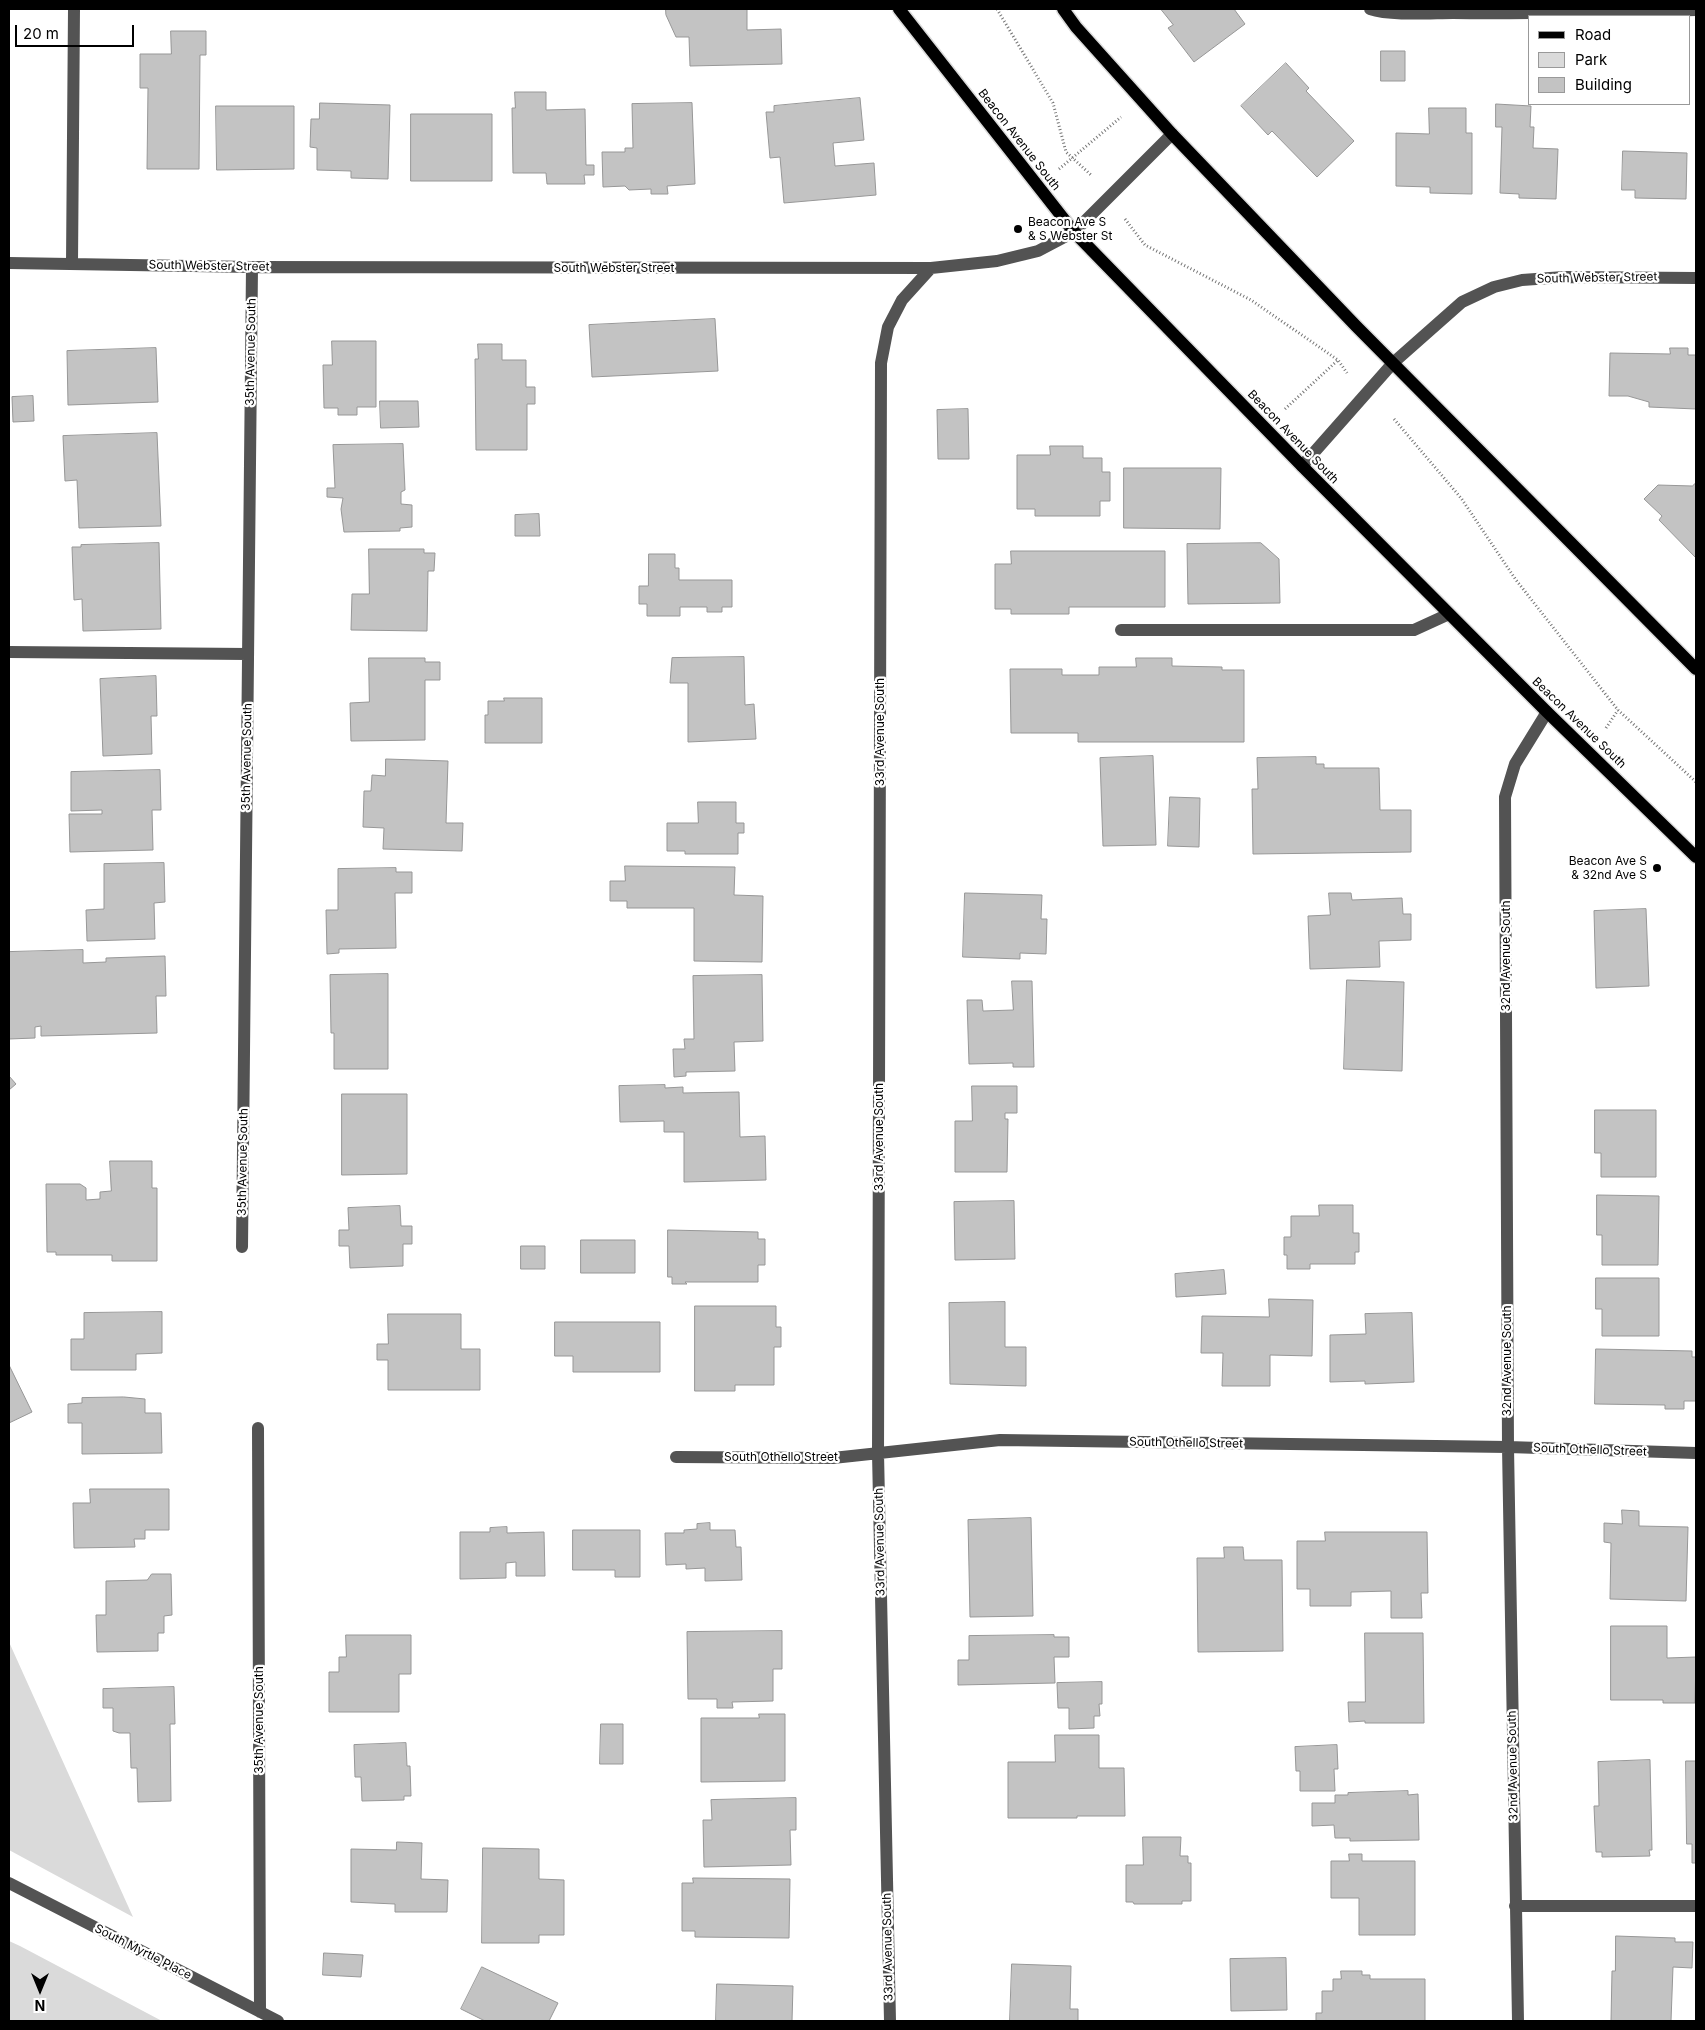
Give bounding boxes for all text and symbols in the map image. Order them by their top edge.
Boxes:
scale bar [18,15,136,47]
legend [1528,15,1690,105]
text: 20 m [23,24,59,43]
text: Road [1575,25,1611,44]
text: Park [1575,50,1607,69]
text: Building [1575,75,1632,94]
street label: Beacon Avenue South [975,86,1063,194]
place label: Beacon Ave S & S Webster St [1028,215,1112,243]
marker: Beacon Ave S & S Webster St [1012,223,1024,235]
street label: South Webster Street [148,258,270,274]
street label: South Webster Street [554,261,674,275]
street label: South Webster Street [1536,270,1658,286]
street label: 35th Avenue South [243,298,259,406]
street label: Beacon Avenue South [1244,387,1342,487]
street label: Beacon Avenue South [1529,674,1629,772]
street label: 33rd Avenue South [873,678,887,786]
street label: 35th Avenue South [239,703,255,811]
place label: Beacon Ave S & 32nd Ave S [1569,854,1647,882]
marker: Beacon Ave S & 32nd Ave S [1651,862,1663,874]
street label: 32nd Avenue South [1499,900,1513,1012]
street label: 33rd Avenue South [872,1083,886,1191]
street label: 35th Avenue South [235,1108,251,1216]
street label: 32nd Avenue South [1500,1305,1514,1417]
street label: South Othello Street [1129,1435,1243,1451]
street label: South Othello Street [1533,1441,1647,1459]
street label: South Othello Street [724,1450,838,1464]
street label: 33rd Avenue South [872,1488,888,1596]
street label: 35th Avenue South [252,1666,266,1774]
street label: 32nd Avenue South [1505,1710,1521,1822]
street label: 33rd Avenue South [880,1893,896,2001]
street label: South Myrtle Place [92,1921,194,1983]
north arrow [15,1965,65,2015]
text: N [35,1997,45,2014]

